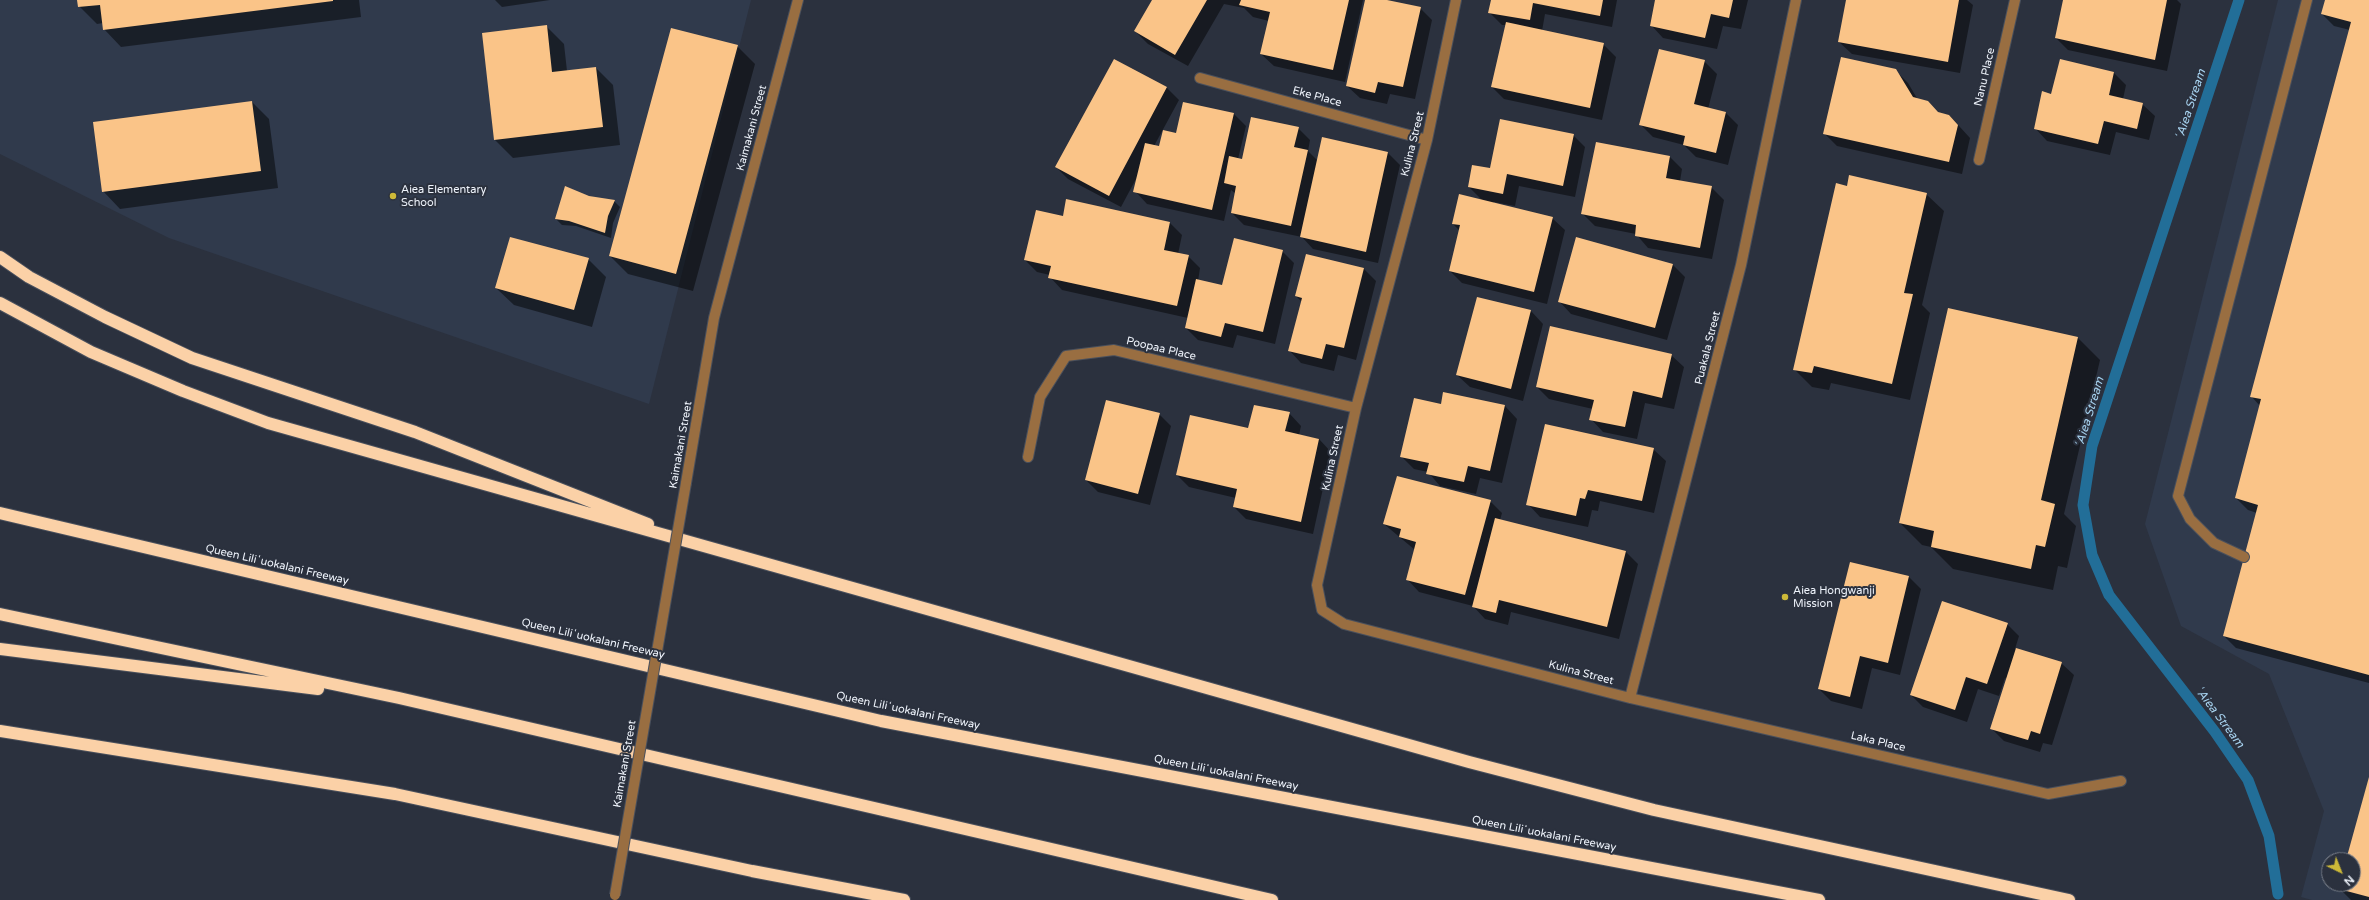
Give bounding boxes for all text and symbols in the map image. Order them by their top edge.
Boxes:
street label: Nanu Place [1972,47,1998,107]
water label: ʻAiea Stream [2173,68,2209,142]
street label: Kaimakani Street [734,84,770,172]
street label: Eke Place [1291,84,1343,110]
street label: Kulina Street [1399,110,1427,178]
place label: Aiea Elementary School [401,183,487,209]
marker: Aiea Elementary School [388,191,398,201]
street label: Puakala Street [1692,310,1724,386]
street label: Poopaa Place [1125,335,1197,363]
water label: ʻAiea Stream [2072,376,2108,450]
street label: Kaimakani Street [667,400,695,490]
street label: Kulina Street [1320,424,1346,492]
street label: Queen Liliʻuokalani Freeway [204,542,350,588]
place label: Aiea Hongwanji Mission [1793,584,1875,610]
marker: Aiea Hongwanji Mission [1780,592,1790,602]
street label: Queen Liliʻuokalani Freeway [520,616,666,662]
street label: Kulina Street [1547,658,1615,688]
water label: ʻAiea Stream [2191,683,2247,751]
street label: Queen Liliʻuokalani Freeway [835,689,981,733]
street label: Kaimakani Street [611,719,639,809]
street label: Laka Place [1849,729,1907,755]
street label: Queen Liliʻuokalani Freeway [1153,753,1299,793]
street label: Queen Liliʻuokalani Freeway [1471,814,1617,854]
north arrow [2321,852,2361,892]
text: N [2341,873,2357,888]

